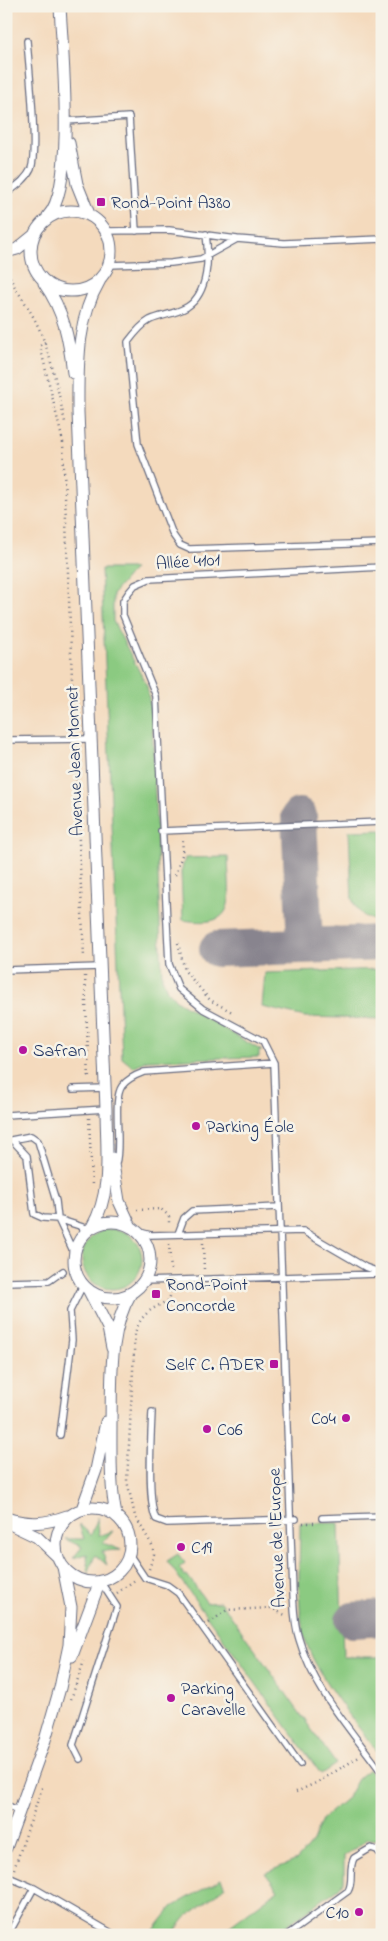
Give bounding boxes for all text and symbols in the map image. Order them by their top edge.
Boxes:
place label: Rond-Point A380 [111,191,231,217]
marker: Rond-Point A380 [95,196,107,208]
street label: Allée 4101 [155,548,221,578]
street label: Avenue Jean Monnet [60,685,92,837]
place label: Safran [33,1039,86,1065]
marker: Safran [17,1044,29,1056]
place label: Parking Éole [206,1115,295,1142]
marker: Parking Éole [190,1120,202,1132]
place label: Rond-Point Concorde [166,1273,248,1320]
marker: Rond-Point Concorde [150,1288,162,1300]
place label: Self C. ADER [165,1353,264,1379]
marker: Self C. ADER [268,1358,280,1370]
place label: C04 [311,1407,337,1433]
marker: C04 [340,1412,352,1424]
place label: C06 [217,1418,243,1444]
marker: C06 [201,1423,213,1435]
street label: Avenue de l'Europe [263,1467,293,1608]
place label: C19 [191,1536,213,1562]
marker: C19 [175,1541,187,1553]
place label: Parking Caravelle [181,1677,247,1724]
marker: Parking Caravelle [165,1692,177,1704]
place label: C10 [326,1901,349,1927]
marker: C10 [353,1906,365,1918]

